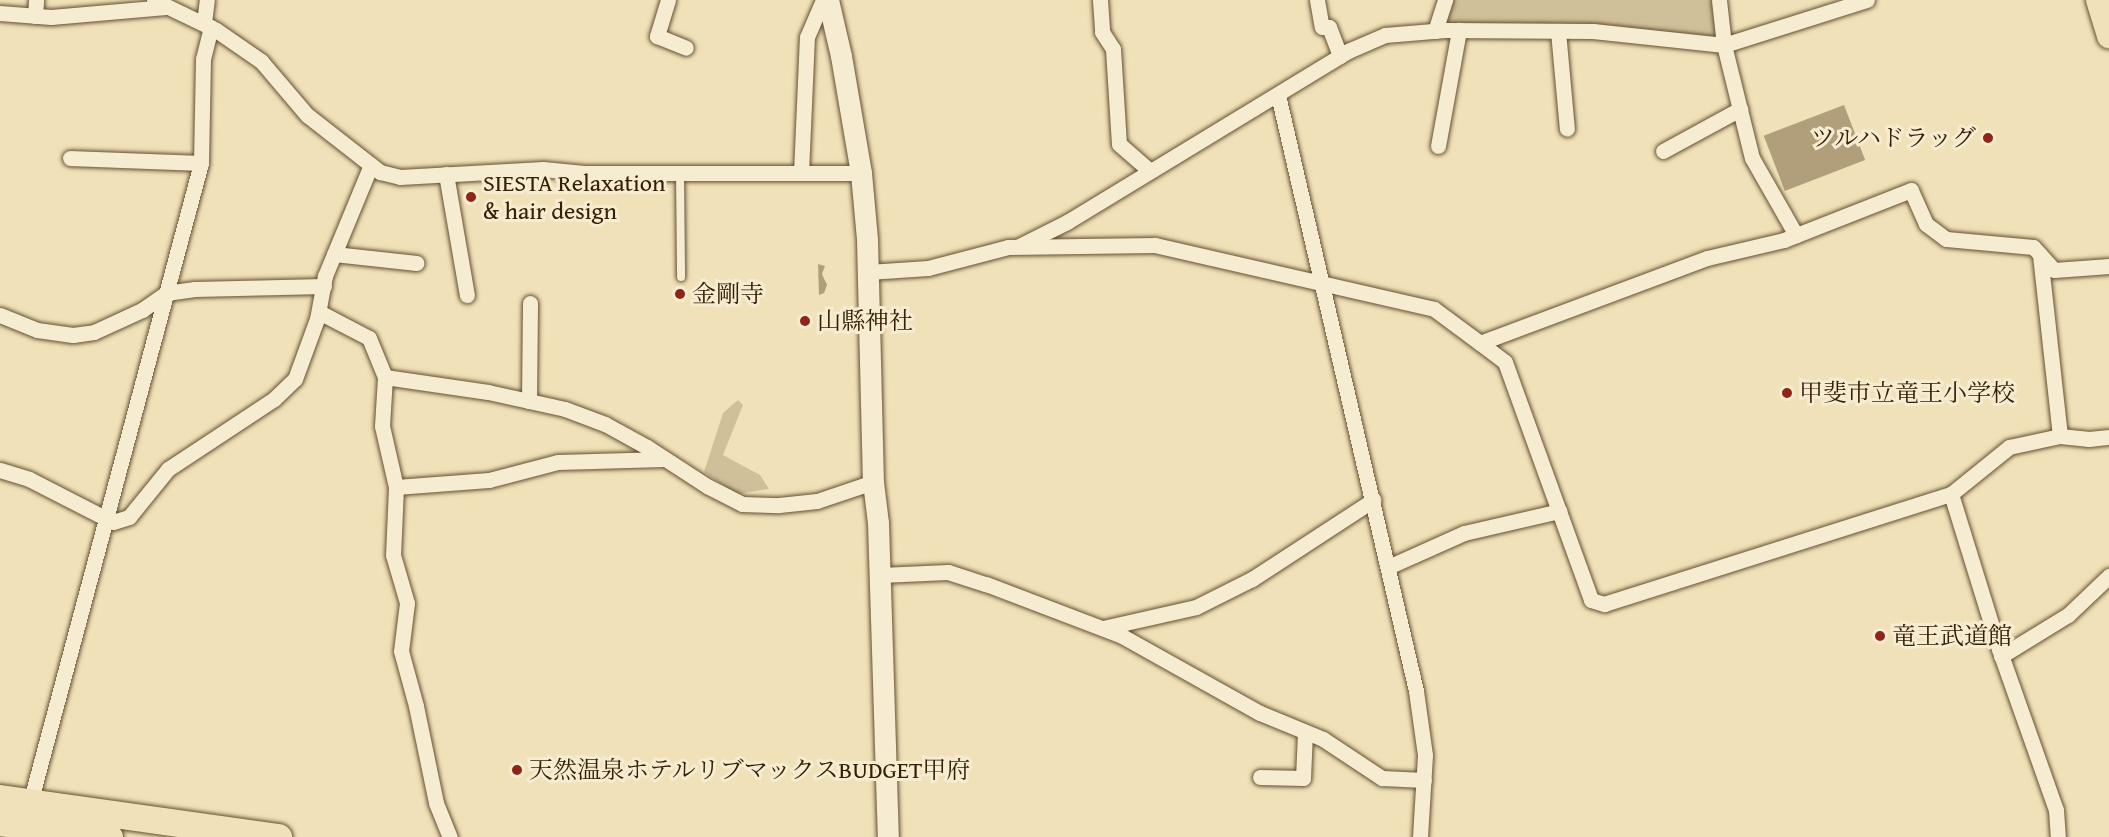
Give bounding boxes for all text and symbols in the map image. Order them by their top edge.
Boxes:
place label: ツルハドラッグ [1808,124,1976,152]
marker: ツルハドラッグ [1981,131,1995,145]
place label: SIESTA Relaxation & hair design [483,169,665,225]
marker: SIESTA Relaxation & hair design [464,190,478,204]
place label: 金剛寺 [692,280,764,308]
marker: 金剛寺 [673,287,687,301]
place label: 山縣神社 [817,307,913,335]
marker: 山縣神社 [798,314,812,328]
place label: 甲斐市立竜王小学校 [1799,379,2015,407]
marker: 甲斐市立竜王小学校 [1780,386,1794,400]
place label: 竜王武道館 [1892,622,2012,650]
marker: 竜王武道館 [1873,629,1887,643]
place label: 天然温泉ホテルリブマックスBUDGET甲府 [529,756,973,784]
marker: 天然温泉ホテルリブマックスBUDGET甲府 [510,763,524,777]

